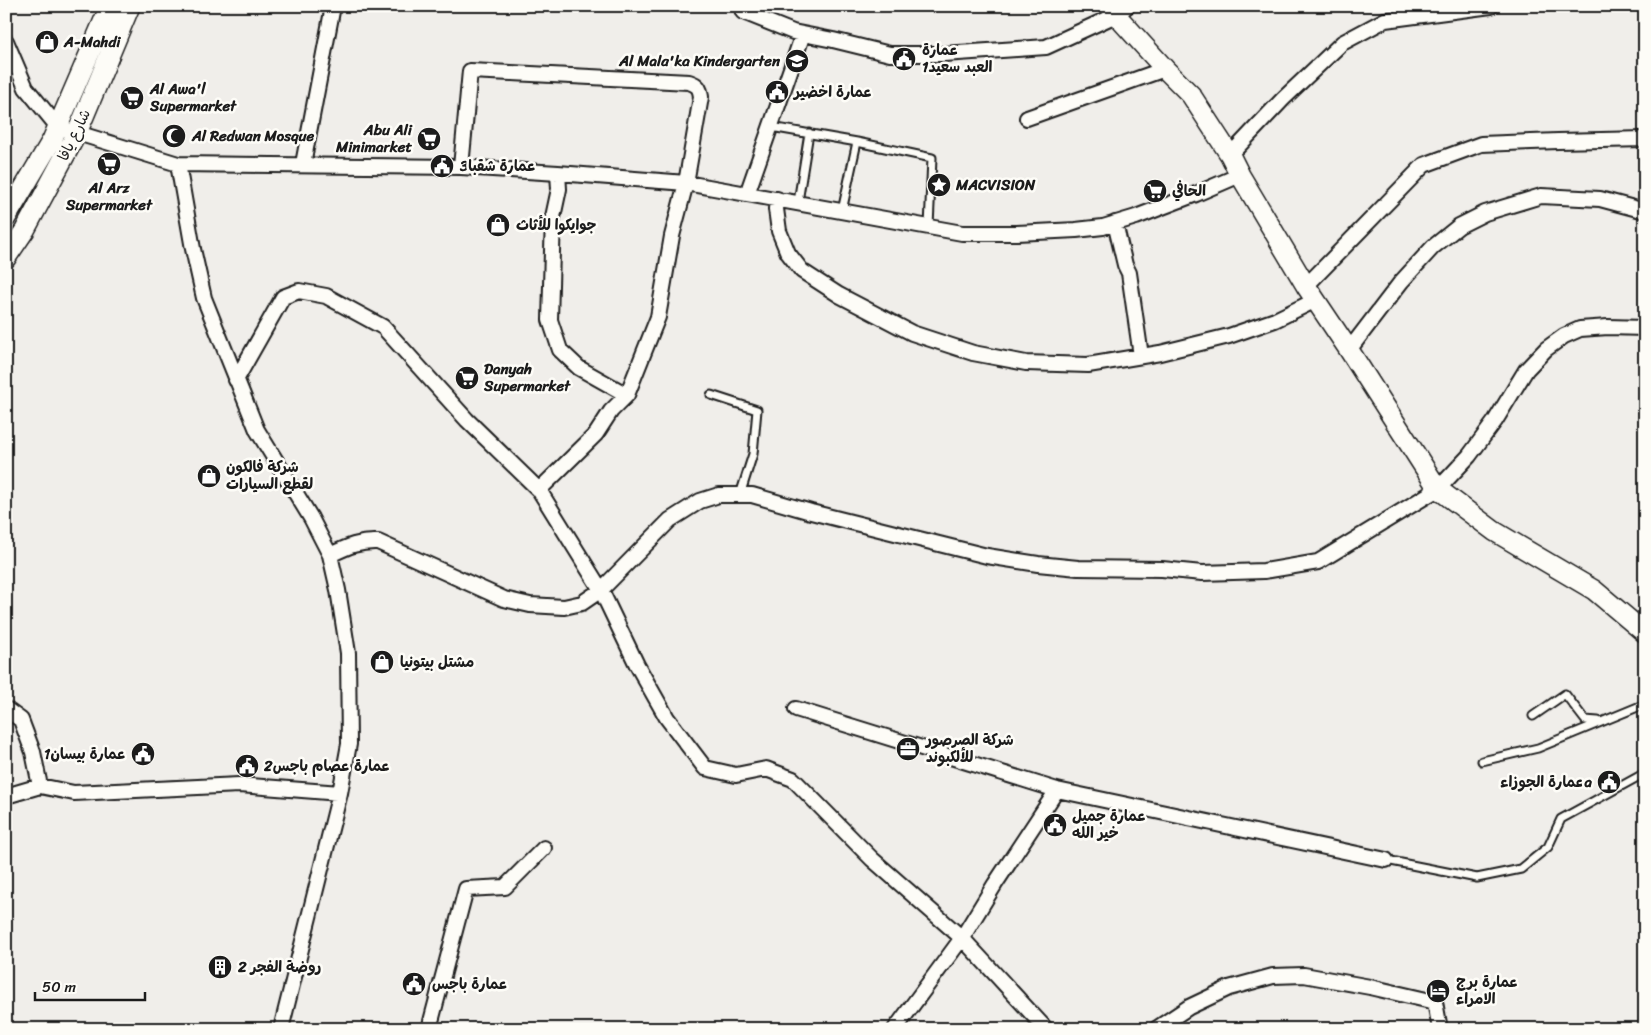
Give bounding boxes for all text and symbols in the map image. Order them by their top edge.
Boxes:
shop icon: A-Mahdi [34,29,60,55]
place label: A-Mahdi [63,29,121,55]
place label: عمارة العبد سعيد1 [922,37,993,80]
public building icon: عمارة العبد سعيد1 [891,46,917,72]
place label: Al Mala'ka Kindergarten [618,48,781,74]
school or university icon: Al Mala'ka Kindergarten [784,48,810,74]
place label: Al Awa'l Supermarket [149,76,237,119]
public building icon: عمارة اخضير [764,79,790,105]
place label: عمارة اخضير [792,79,872,105]
supermarket icon: Al Awa'l Supermarket [119,85,145,111]
street label: شارع يافا [50,105,98,165]
place label: Abu Ali Minimarket [335,117,413,160]
mosque icon: Al Redwan Mosque [161,123,187,149]
place label: Al Redwan Mosque [191,123,315,149]
supermarket icon: Abu Ali Minimarket [416,126,442,152]
supermarket icon: Al Arz Supermarket [96,151,122,177]
public building icon: عمارة شقبا3 [429,153,455,179]
place label: عمارة شقبا3 [459,153,536,179]
place icon: MACVISION [926,172,952,198]
place label: MACVISION [955,172,1036,198]
place label: Al Arz Supermarket [65,175,153,218]
supermarket icon: الحافي [1142,178,1168,204]
place label: الحافي [1172,178,1206,204]
shop icon: جوايكوا للأثاث [485,212,511,238]
place label: جوايكوا للأثاث [516,212,597,238]
place label: Danyah Supermarket [483,356,571,399]
supermarket icon: Danyah Supermarket [454,365,480,391]
place label: شركة فالكون لقطع السيارات [226,454,313,497]
shop icon: شركة فالكون لقطع السيارات [196,463,222,489]
shop icon: مشتل بيتونيا [369,649,395,675]
place label: مشتل بيتونيا [400,649,474,675]
place label: شركة الصرصور للألكبوند [924,727,1014,770]
office icon: شركة الصرصور للألكبوند [895,736,921,762]
place label: عمارة بيسان1 [44,741,126,767]
public building icon: عمارة بيسان1 [130,741,156,767]
public building icon: عمارة عصام باجس2 [234,753,260,779]
place label: عمارة عصام باجس2 [263,753,390,779]
place label: عمارة الجوزاءa [1500,769,1592,795]
public building icon: عمارة الجوزاءa [1596,769,1622,795]
place label: عمارة جميل خير الله [1072,803,1146,846]
public building icon: عمارة جميل خير الله [1042,812,1068,838]
building icon: روضة الفجر 2 [207,954,233,980]
place label: روضة الفجر 2 [237,954,322,980]
place label: عمارة برج الامراء [1456,969,1518,1012]
scale bar [35,970,145,1002]
public building icon: عمارة باجس [401,971,427,997]
place label: عمارة باجس [432,971,508,997]
text: 50 m [42,974,77,1000]
hotel icon: عمارة برج الامراء [1425,978,1451,1004]

